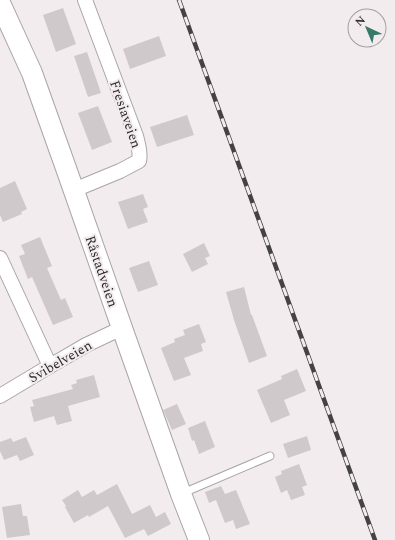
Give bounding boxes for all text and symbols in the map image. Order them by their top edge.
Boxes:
north arrow [347,8,387,48]
text: N [351,12,370,30]
street label: Fresiaveien [104,77,147,151]
street label: Råstadveien [79,232,124,310]
street label: Svibelveien [25,335,96,388]

